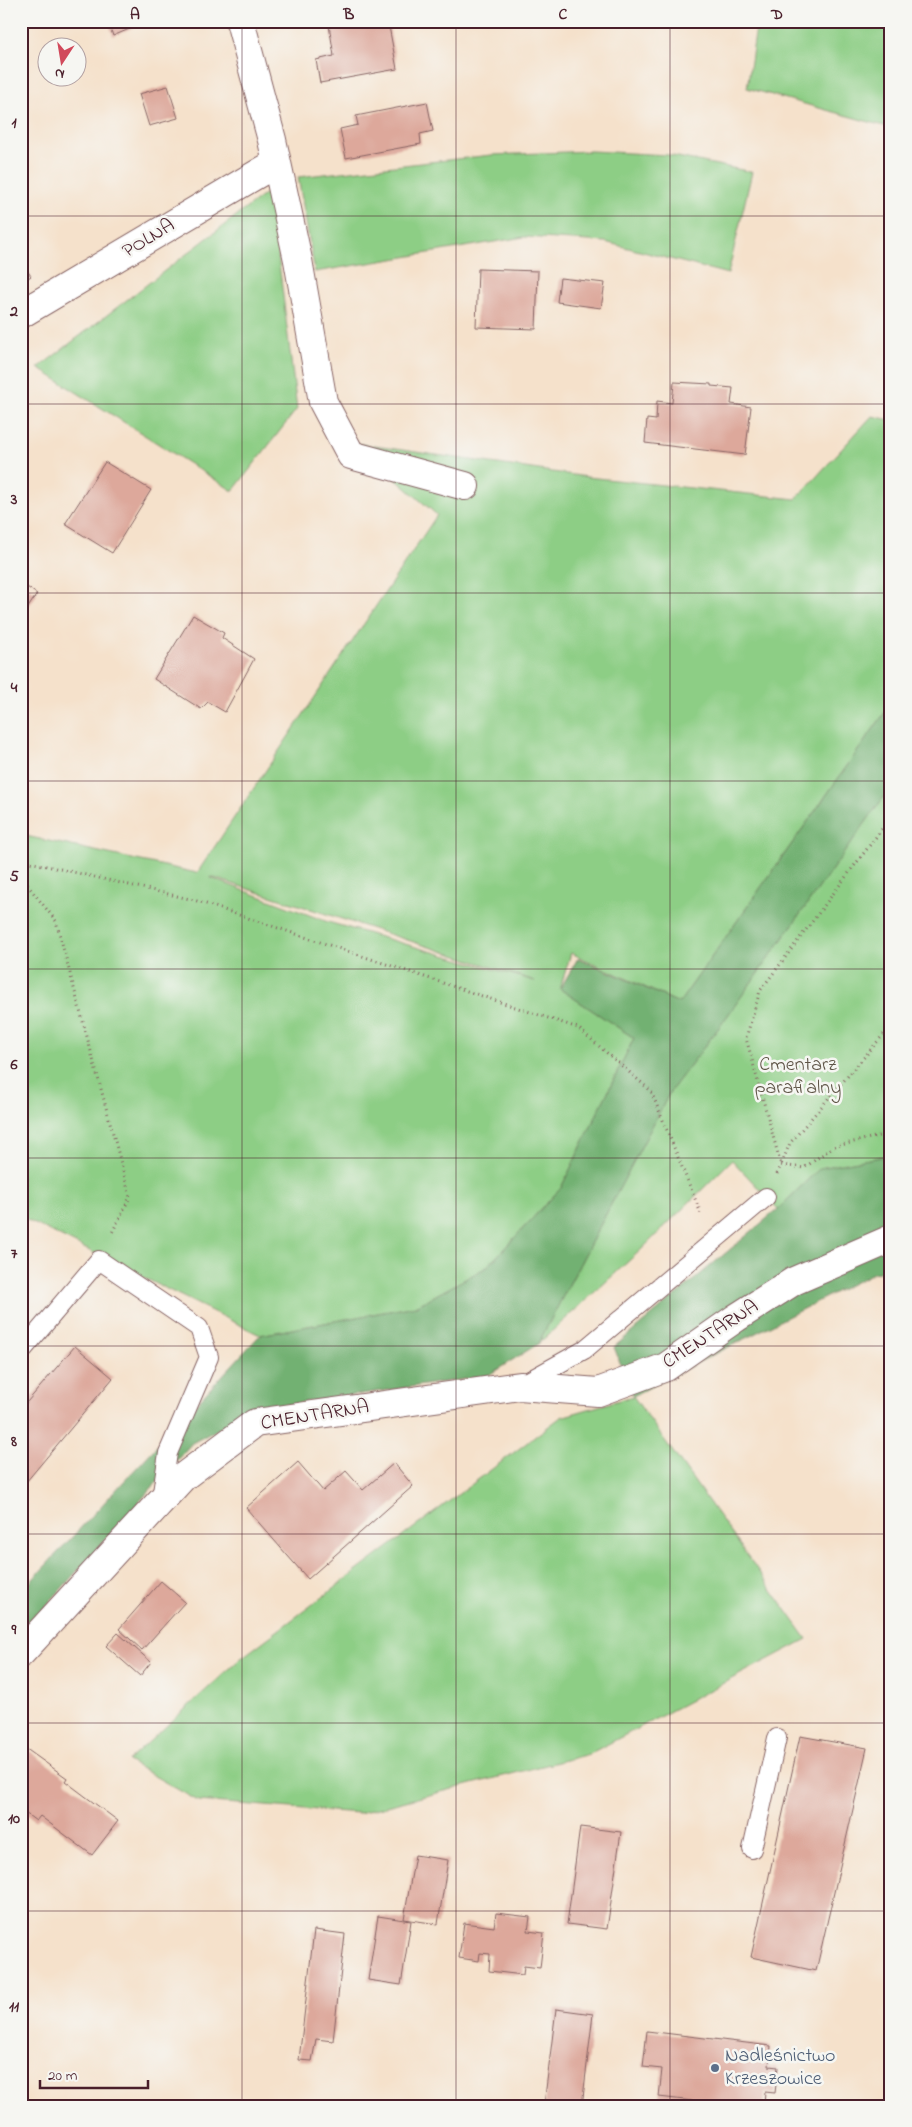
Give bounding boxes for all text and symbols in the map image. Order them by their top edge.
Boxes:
text: A [130,3,140,27]
text: B [343,3,355,27]
text: C [559,3,568,27]
text: D [770,3,783,27]
north arrow [38,38,88,88]
text: N [53,62,66,85]
text: 1 [11,111,17,135]
street label: POLNA [117,212,181,266]
text: 2 [9,300,18,324]
text: 3 [10,488,18,512]
text: 4 [10,676,18,700]
text: 5 [9,865,19,889]
park label: Cmentarz parafialny [755,1051,841,1103]
text: 6 [9,1053,18,1077]
text: 7 [11,1242,18,1266]
street label: CMENTARNA [657,1293,765,1377]
street label: CMENTARNA [259,1393,371,1439]
text: 8 [10,1430,17,1454]
text: 9 [11,1618,17,1642]
text: 10 [8,1807,20,1831]
text: 11 [9,1995,20,2019]
place label: Nadleśnictwo Krzeszowice [725,2042,835,2094]
scale bar [40,2057,148,2089]
marker: Nadleśnictwo Krzeszowice [709,2062,721,2074]
text: 20 m [48,2065,78,2087]

